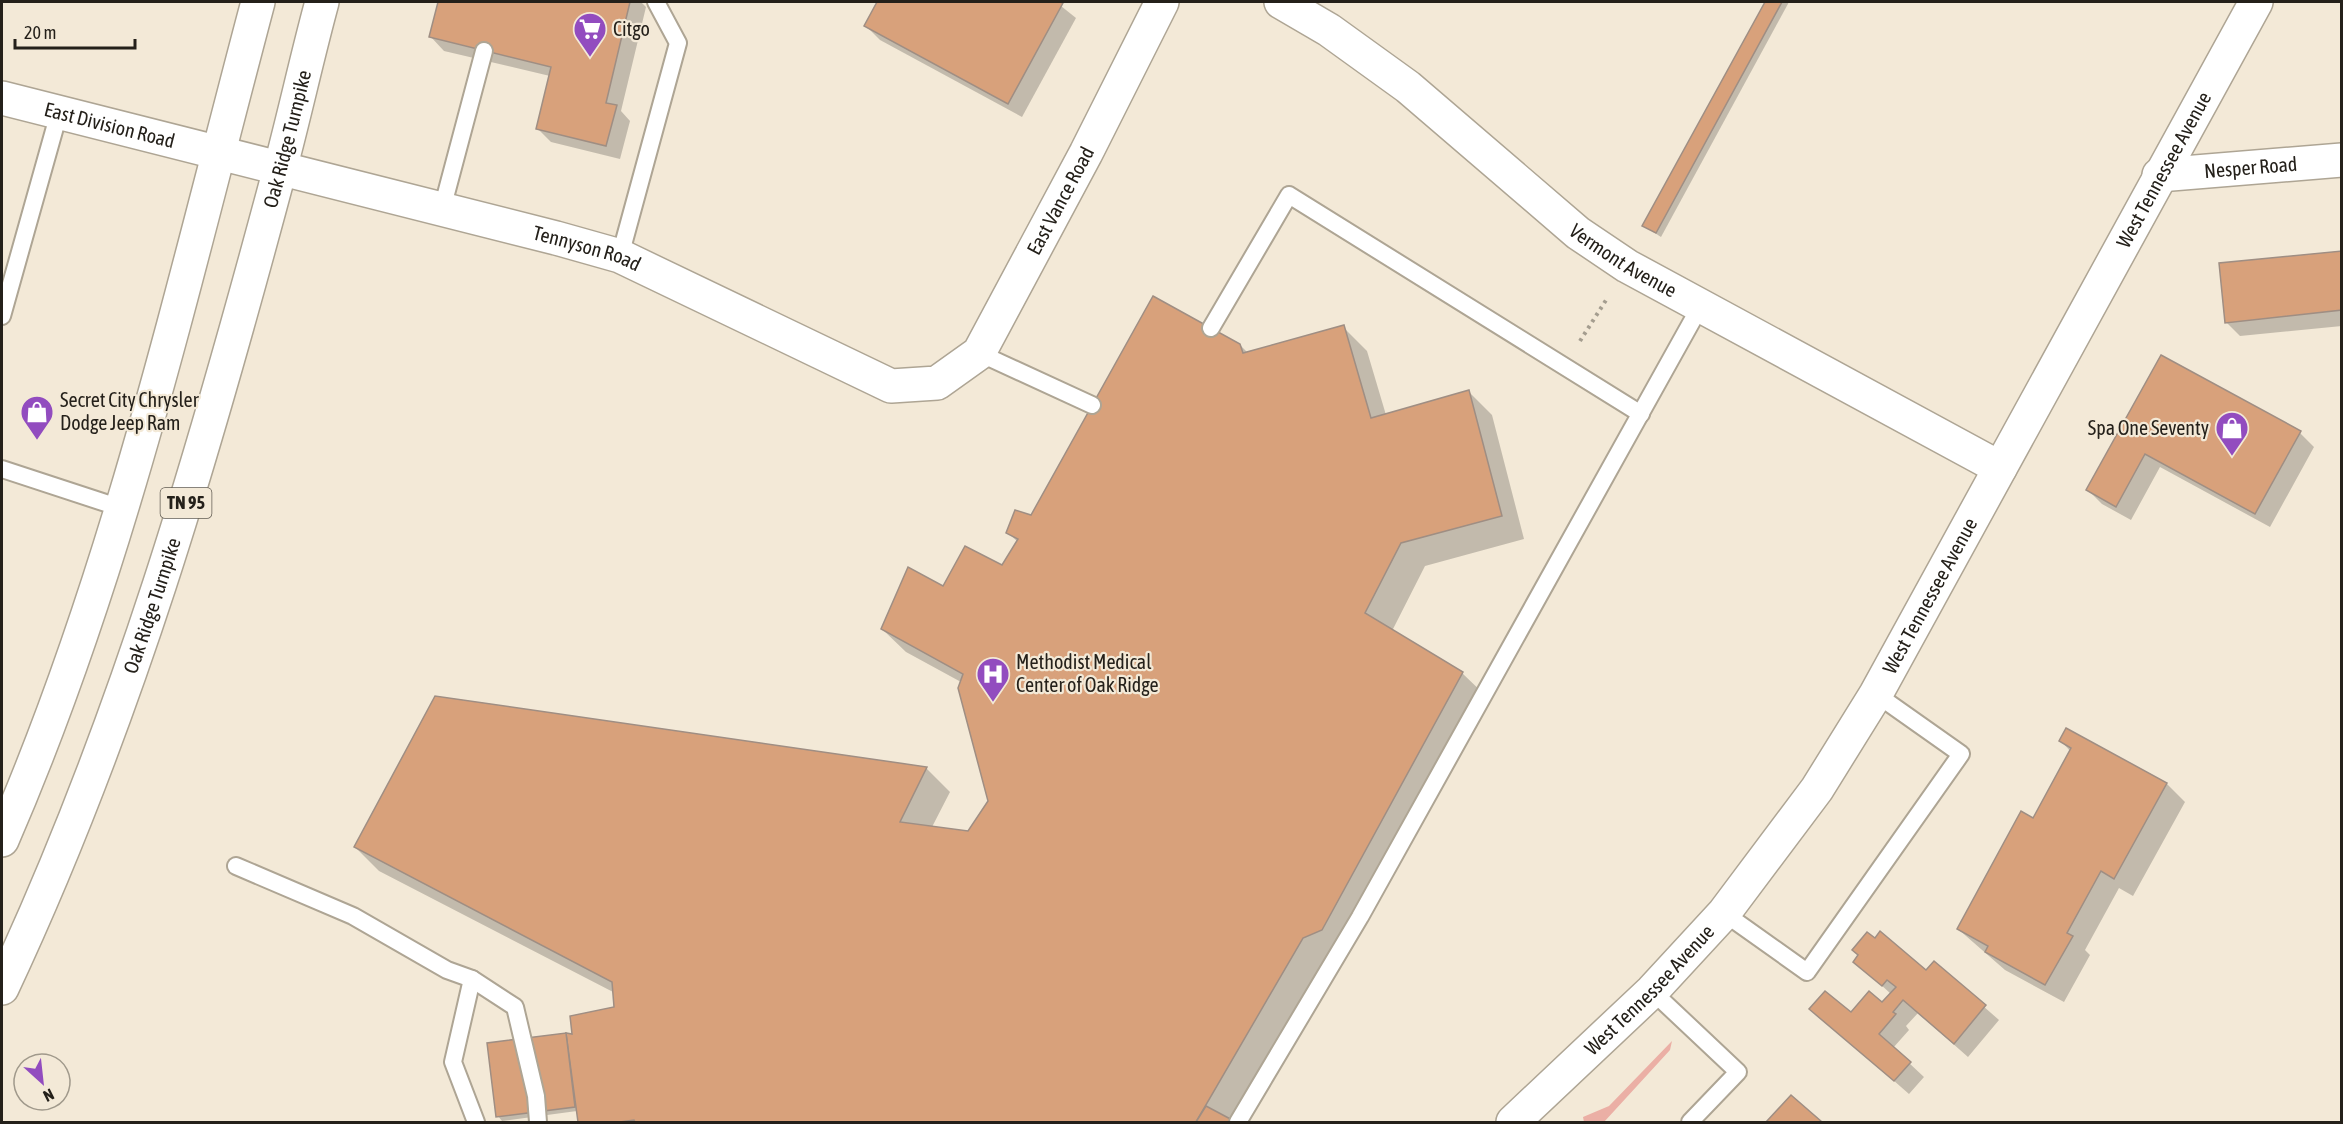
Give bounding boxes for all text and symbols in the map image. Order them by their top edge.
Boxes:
supermarket icon: Citgo [572,11,608,58]
scale bar [15,12,135,50]
place label: Citgo [613,17,650,40]
text: 20 m [24,22,56,43]
street label: Oak Ridge Turnpike [258,68,315,210]
street label: West Tennessee Avenue [2111,88,2215,251]
street label: East Division Road [42,97,177,152]
street label: East Vance Road [1022,143,1098,258]
street label: Nesper Road [2203,152,2298,182]
street label: Vermont Avenue [1565,219,1681,302]
street label: Tennyson Road [531,221,645,275]
place label: Secret City Chrysler Dodge Jeep Ram [60,388,200,434]
shop icon: Secret City Chrysler Dodge Jeep Ram [19,394,55,441]
shop icon: Spa One Seventy [2214,410,2250,457]
place label: Spa One Seventy [2088,416,2209,439]
road number: TN 95 [160,488,212,518]
street label: West Tennessee Avenue [1877,514,1981,677]
street label: Oak Ridge Turnpike [118,535,185,676]
place label: Methodist Medical Center of Oak Ridge [1016,650,1159,696]
hospital icon: Methodist Medical Center of Oak Ridge [975,656,1011,703]
street label: West Tennessee Avenue [1580,920,1718,1059]
north arrow [12,1052,72,1112]
text: N [41,1085,57,1106]

